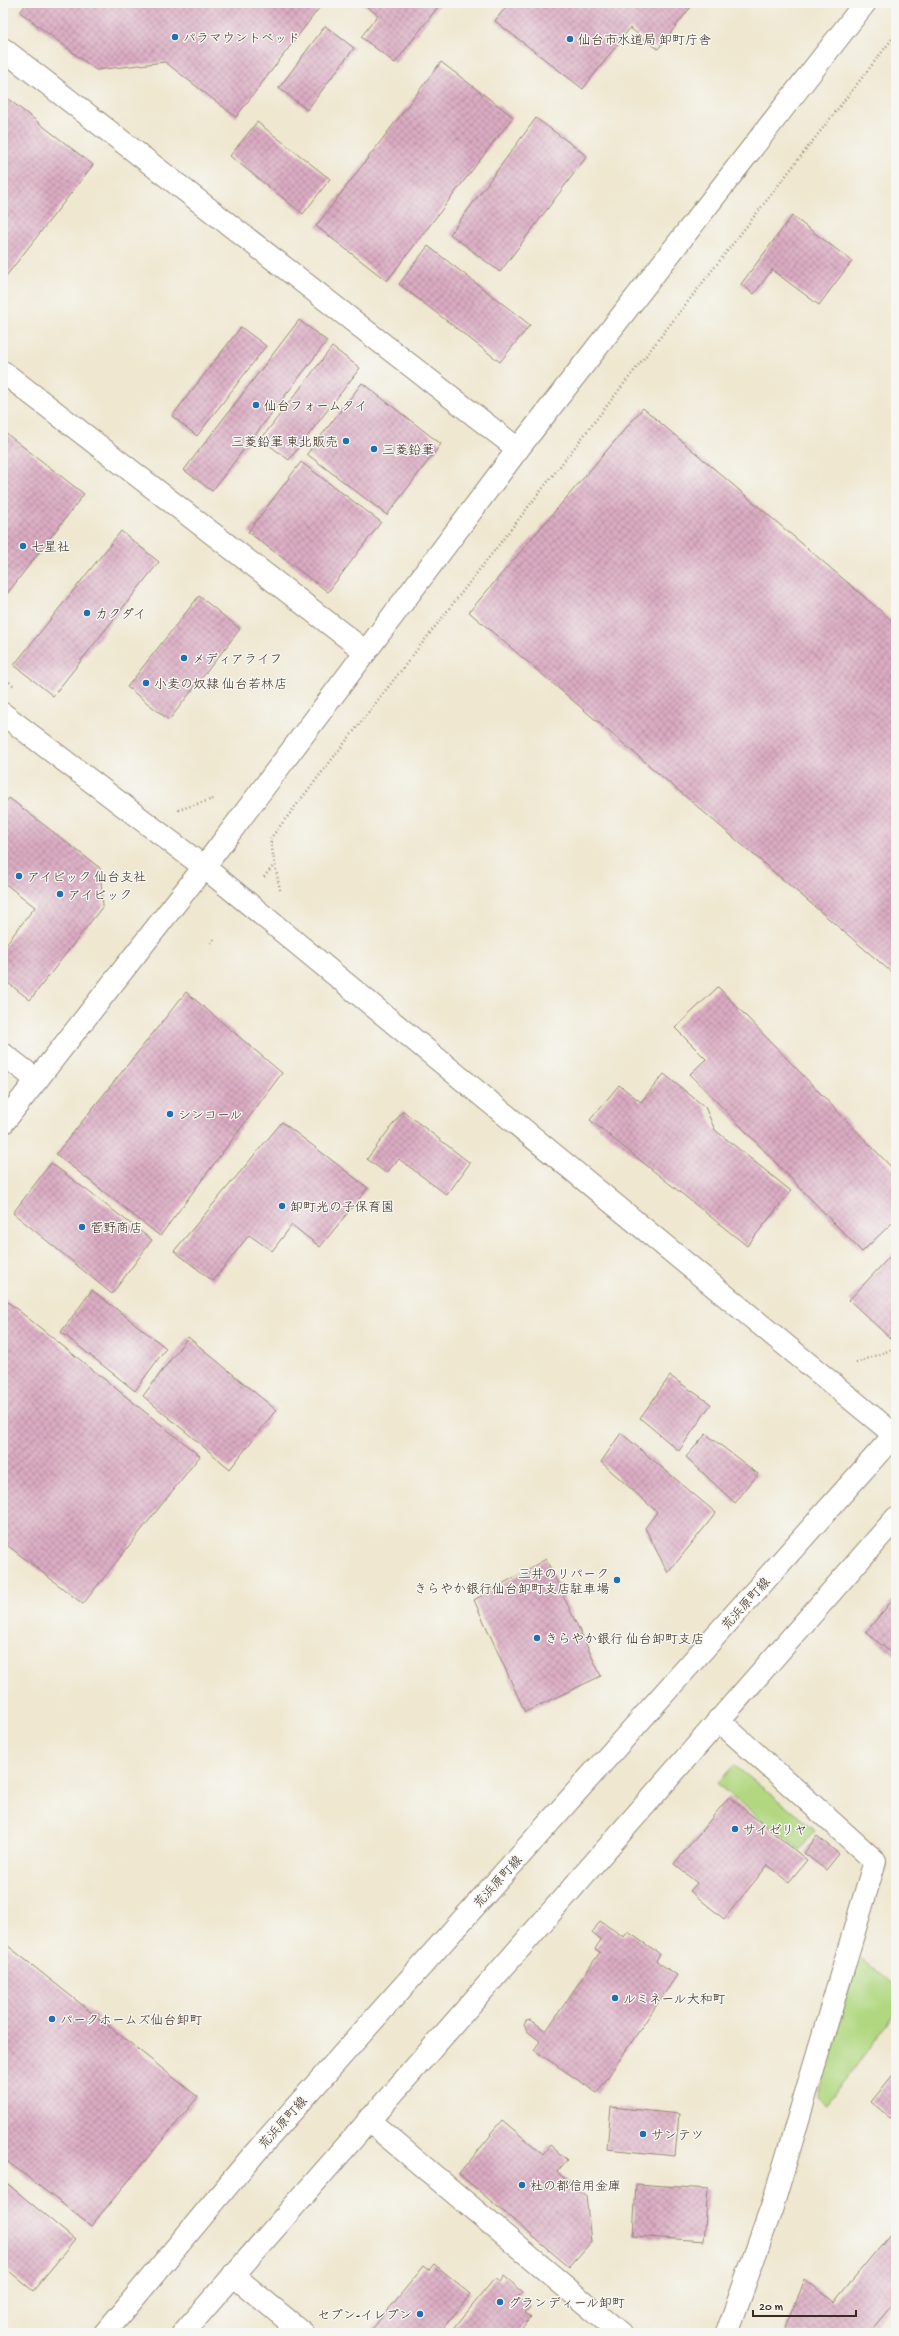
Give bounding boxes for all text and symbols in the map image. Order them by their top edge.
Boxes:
marker: パラマウントベッド [170,32,180,42]
place label: パラマウントベッド [183,32,300,47]
place label: 仙台市水道局 卸町庁舎 [578,33,711,49]
marker: 仙台市水道局 卸町庁舎 [565,34,575,44]
place label: 仙台フォームタイ [264,399,367,415]
marker: 仙台フォームタイ [251,400,261,410]
place label: 三菱鉛筆 東北販売 [231,435,338,451]
marker: 三菱鉛筆 東北販売 [341,436,351,446]
place label: 三菱鉛筆 [382,443,434,459]
marker: 三菱鉛筆 [369,444,379,454]
place label: 七星社 [31,540,70,556]
marker: 七星社 [18,541,28,551]
marker: カクダイ [82,608,92,618]
place label: カクダイ [95,608,146,623]
marker: メディアライフ [179,653,189,663]
place label: メディアライフ [192,653,282,668]
place label: 小麦の奴隷 仙台若林店 [154,677,287,693]
marker: 小麦の奴隷 仙台若林店 [141,678,151,688]
place label: アイビック 仙台支社 [27,870,146,886]
marker: アイビック 仙台支社 [14,871,24,881]
marker: アイビック [55,889,65,899]
place label: アイビック [68,889,132,904]
marker: シンコール [165,1109,175,1119]
place label: シンコール [178,1109,242,1124]
place label: 卸町光の子保育園 [290,1200,394,1216]
marker: 卸町光の子保育園 [277,1201,287,1211]
place label: 菅野商店 [90,1221,142,1237]
marker: 菅野商店 [77,1222,87,1232]
place label: 三井のリパーク きらやか銀行仙台卸町支店駐車場 [414,1568,609,1598]
street label: 荒浜原町線 [719,1574,775,1634]
marker: 三井のリパーク きらやか銀行仙台卸町支店駐車場 [612,1575,622,1585]
place label: きらやか銀行 仙台卸町支店 [545,1632,704,1648]
marker: きらやか銀行 仙台卸町支店 [532,1633,542,1643]
marker: サイゼリヤ [730,1824,740,1834]
place label: サイゼリヤ [743,1824,807,1839]
street label: 荒浜原町線 [471,1852,527,1912]
place label: ルミネール大和町 [623,1992,725,2008]
marker: ルミネール大和町 [610,1993,620,2003]
place label: パークホームズ仙台卸町 [60,2013,202,2029]
marker: パークホームズ仙台卸町 [47,2014,57,2024]
street label: 荒浜原町線 [256,2093,312,2153]
marker: サンテツ [638,2129,648,2139]
place label: サンテツ [651,2129,704,2144]
marker: 杜の都信用金庫 [517,2180,527,2190]
place label: 杜の都信用金庫 [530,2180,621,2195]
scale bar [753,2292,856,2318]
marker: グランディール卸町 [495,2297,505,2307]
place label: グランディール卸町 [508,2297,625,2312]
text: 20 m [759,2301,784,2315]
place label: セブン-イレブン [317,2309,412,2324]
marker: セブン-イレブン [415,2309,425,2319]

